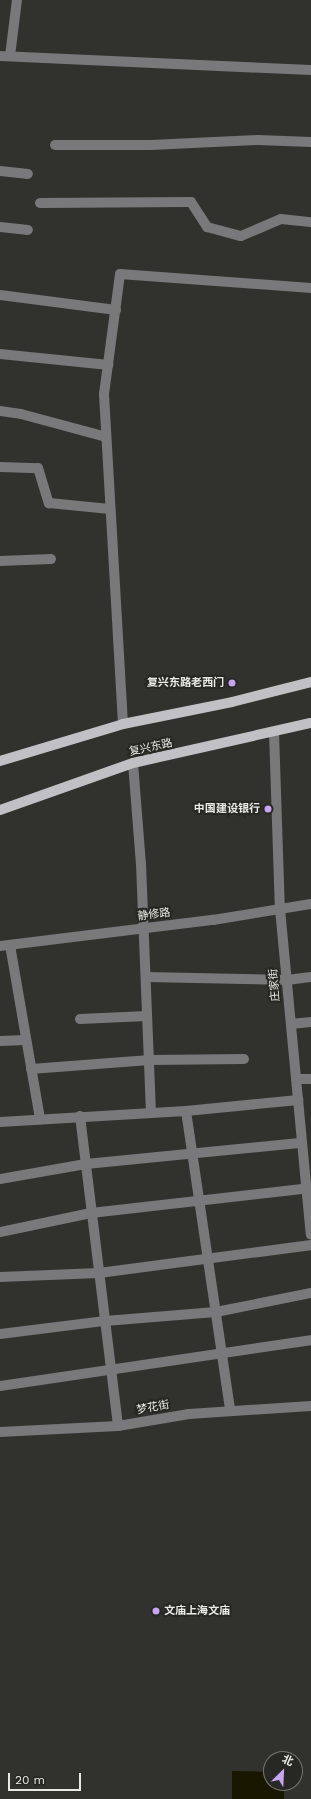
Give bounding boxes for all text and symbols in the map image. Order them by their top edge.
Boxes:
place label: 复兴东路老西门 [147,676,224,690]
marker: 复兴东路老西门 [227,678,237,688]
street label: 复兴东路 [128,737,174,759]
place label: 中国建设银行 [194,802,260,816]
marker: 中国建设银行 [263,804,273,814]
street label: 静修路 [137,906,171,924]
street label: 庄家街 [267,968,283,1002]
street label: 梦花街 [136,1399,170,1417]
place label: 文庙上海文庙 [164,1604,230,1618]
marker: 文庙上海文庙 [151,1606,161,1616]
north arrow [263,1751,303,1791]
text: 北 [280,1752,295,1769]
scale bar [10,1765,83,1791]
text: 20 m [15,1773,45,1787]

